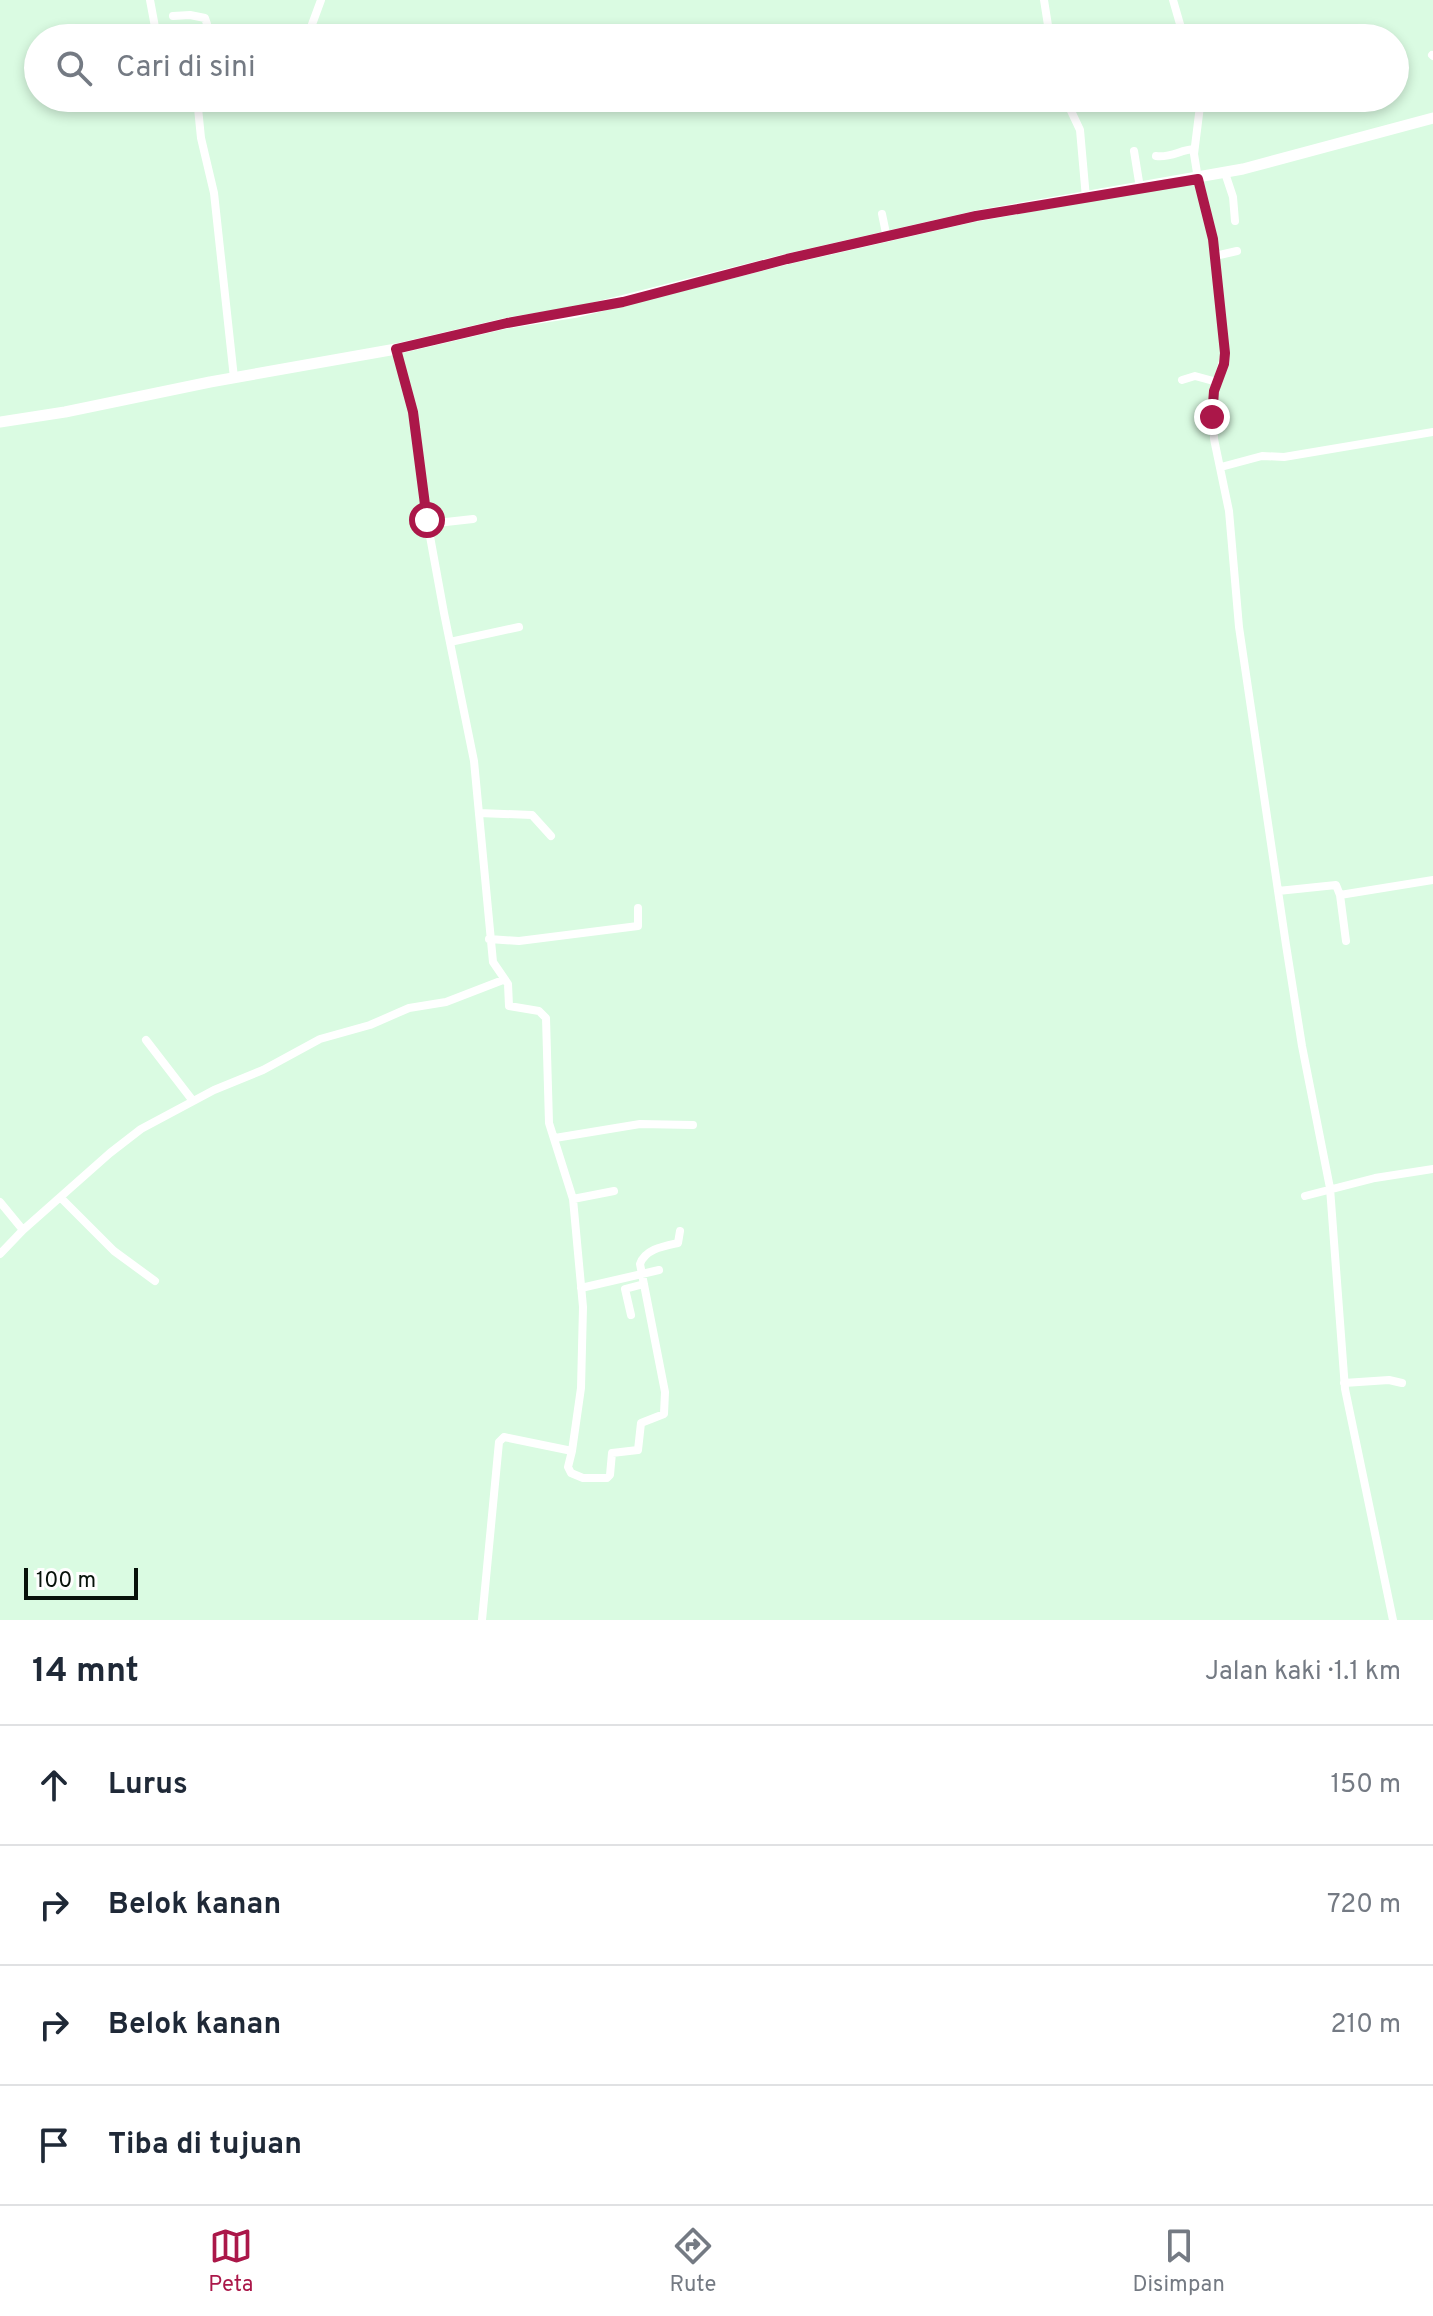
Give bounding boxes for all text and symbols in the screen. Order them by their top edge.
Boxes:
search box [24,24,1409,112]
icon: search [52,46,96,90]
text: Cari di sini [116,50,256,87]
route end [1194,399,1230,435]
route start [409,502,445,538]
scale bar [24,1564,138,1600]
text: 100 m [36,1568,96,1595]
text: 14 mnt [32,1651,139,1694]
text: Jalan kaki · 1.1 km [1205,1656,1401,1689]
icon: ahead [32,1763,76,1807]
text: Lurus [108,1767,188,1804]
text: 150 m [1330,1769,1401,1802]
icon: right [32,1883,76,1927]
text: Belok kanan [108,1887,281,1924]
text: 720 m [1327,1889,1401,1922]
icon: right [32,2003,76,2047]
text: Belok kanan [108,2007,281,2044]
text: 210 m [1331,2009,1401,2042]
icon: arrive [32,2123,76,2167]
text: Tiba di tujuan [108,2127,302,2164]
tab: Peta [208,2224,253,2299]
tab: Rute [670,2224,716,2299]
tab: Disimpan [1132,2224,1225,2299]

